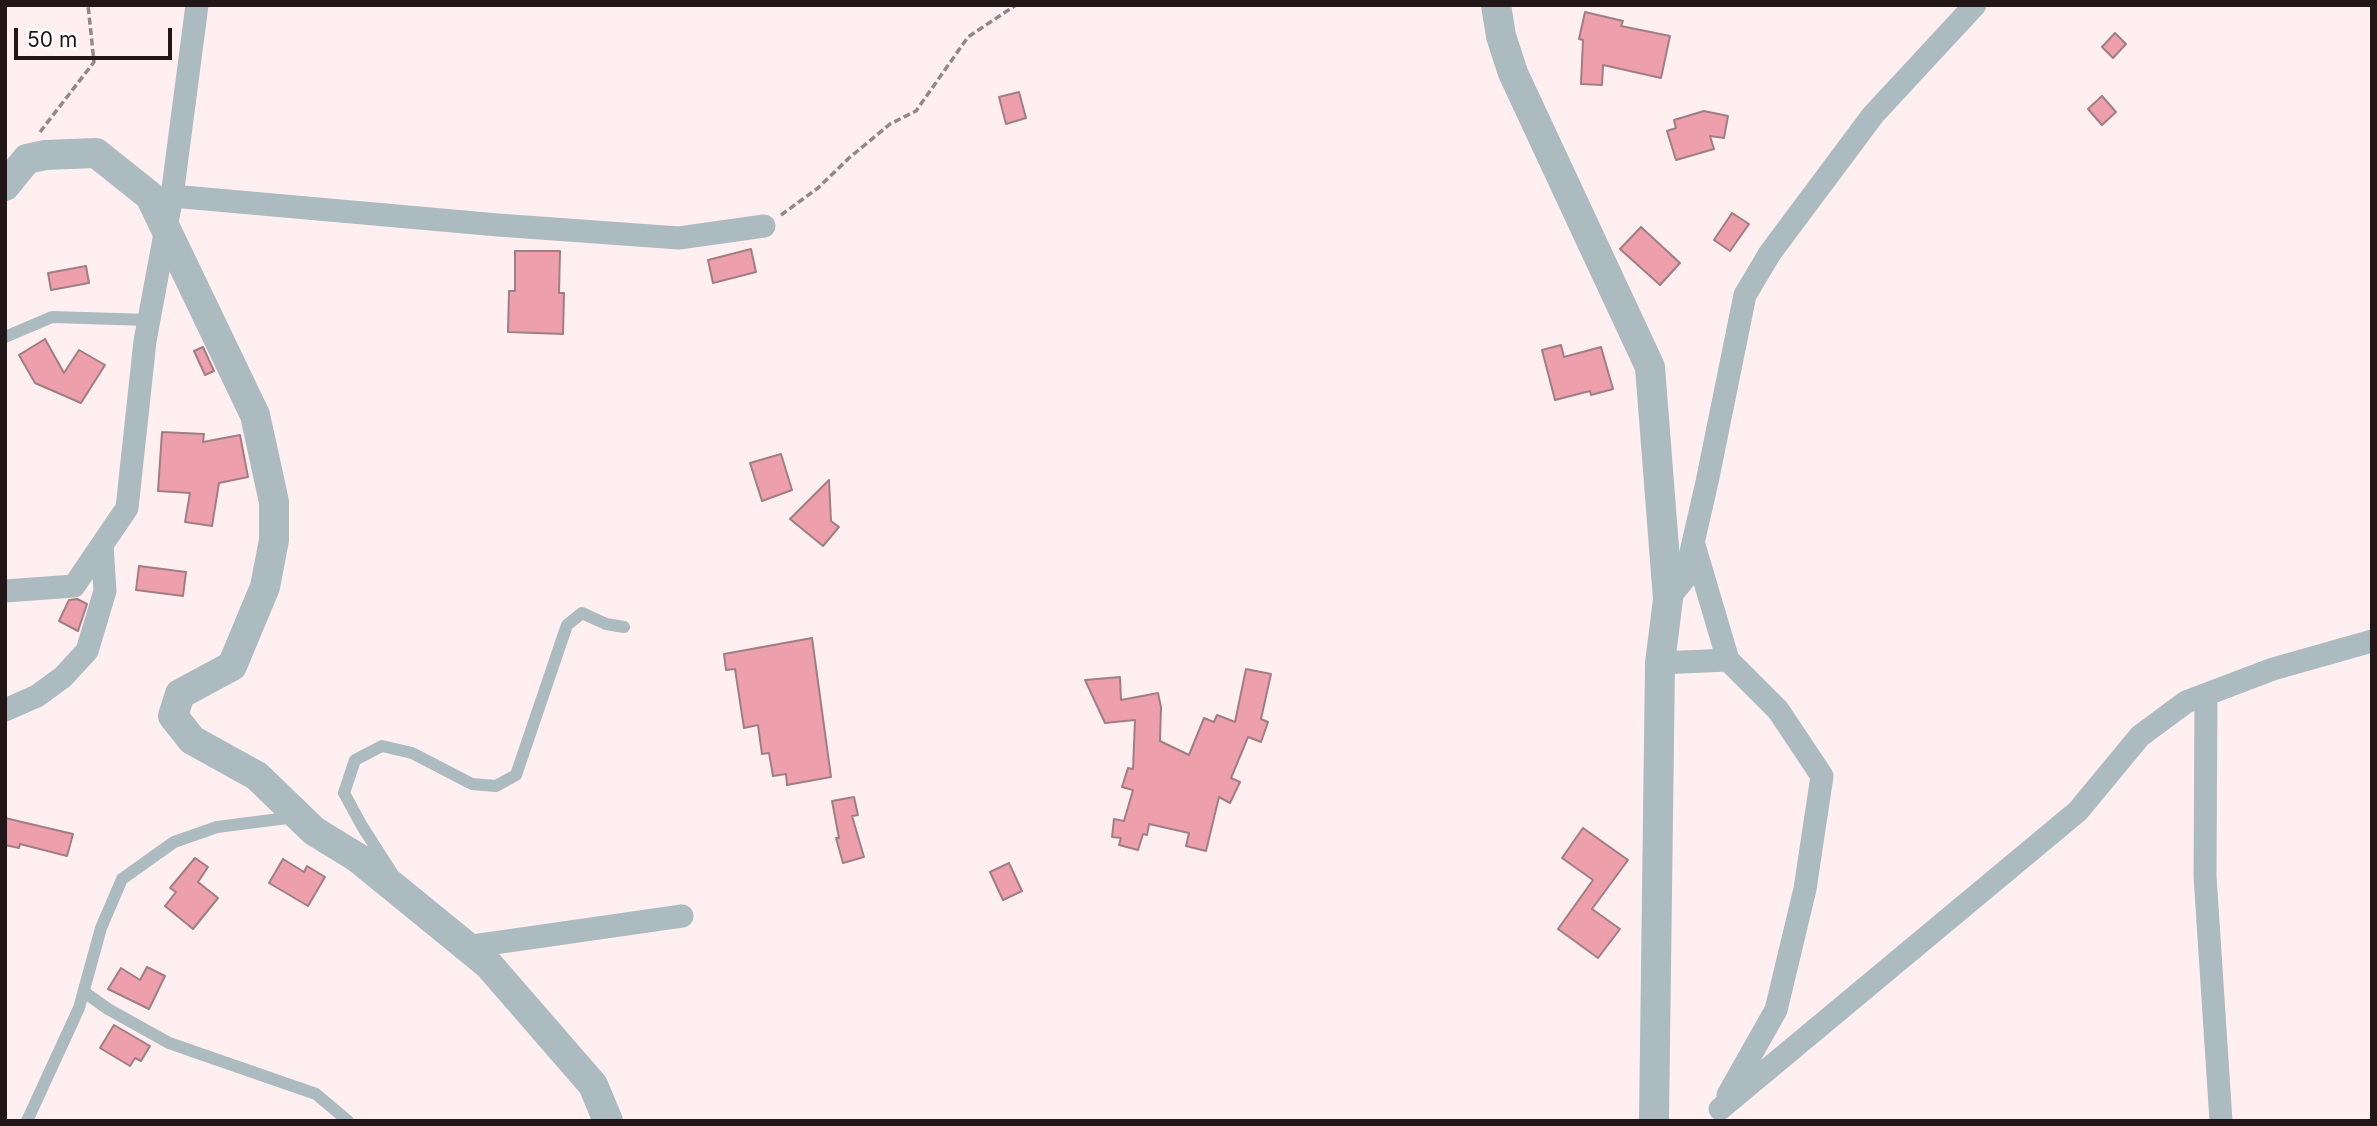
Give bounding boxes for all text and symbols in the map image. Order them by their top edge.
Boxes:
scale bar [18,14,175,58]
text: 50 m [27,27,77,52]

